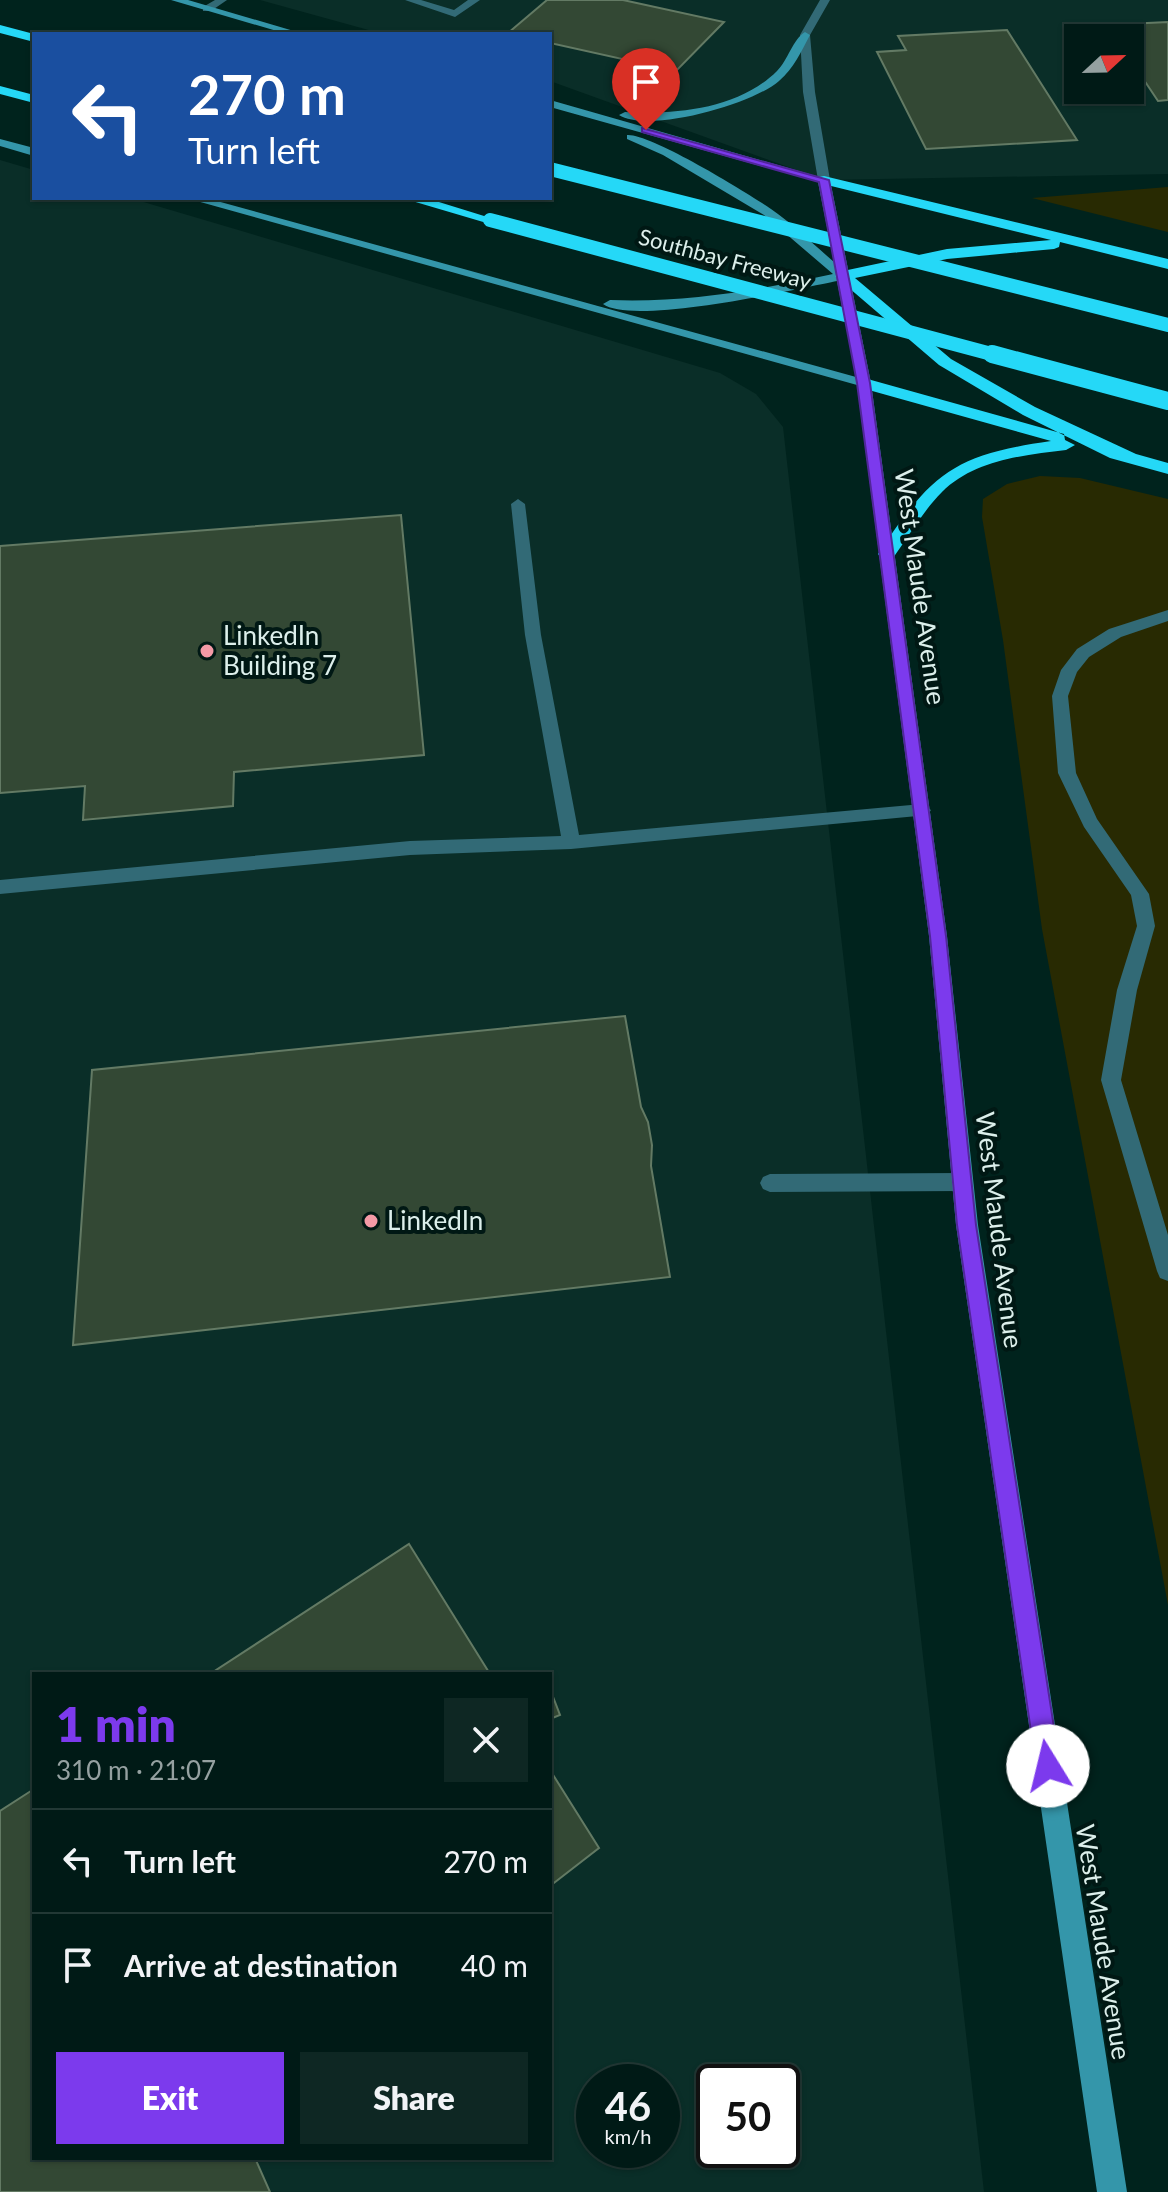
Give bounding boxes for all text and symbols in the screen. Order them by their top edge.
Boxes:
north arrow [1064,24,1144,104]
map controls [1064,24,1144,104]
pin [612,48,680,130]
text: 270 m [188,60,346,127]
icon: arrive [624,60,668,104]
icon: left [56,64,160,168]
text: Turn left [188,128,320,172]
street label: Southbay Freeway [636,223,815,295]
street label: West Maude Avenue [889,467,953,707]
place label: LinkedIn Building 7 [223,619,337,681]
marker: LinkedIn Building 7 [198,642,216,660]
street label: West Maude Avenue [970,1110,1030,1350]
place label: LinkedIn [387,1204,483,1236]
marker: LinkedIn [362,1212,380,1230]
text: 1 min [56,1695,176,1752]
button: close [444,1698,528,1782]
position arrow [1006,1724,1090,1808]
text: 310 m · 21:07 [56,1754,216,1786]
street label: West Maude Avenue [1070,1822,1138,2062]
icon: left [56,1839,100,1883]
text: Turn left [124,1843,236,1879]
text: 270 m [443,1843,528,1879]
icon: arrive [56,1943,100,1987]
text: Arrive at destination [124,1947,398,1983]
text: 40 m [461,1947,528,1983]
button: Exit [56,2052,284,2144]
button: Share [300,2052,528,2144]
speed limit sign: 50 [696,2064,800,2168]
text: 46 [605,2082,651,2130]
text: km/h [605,2124,651,2148]

